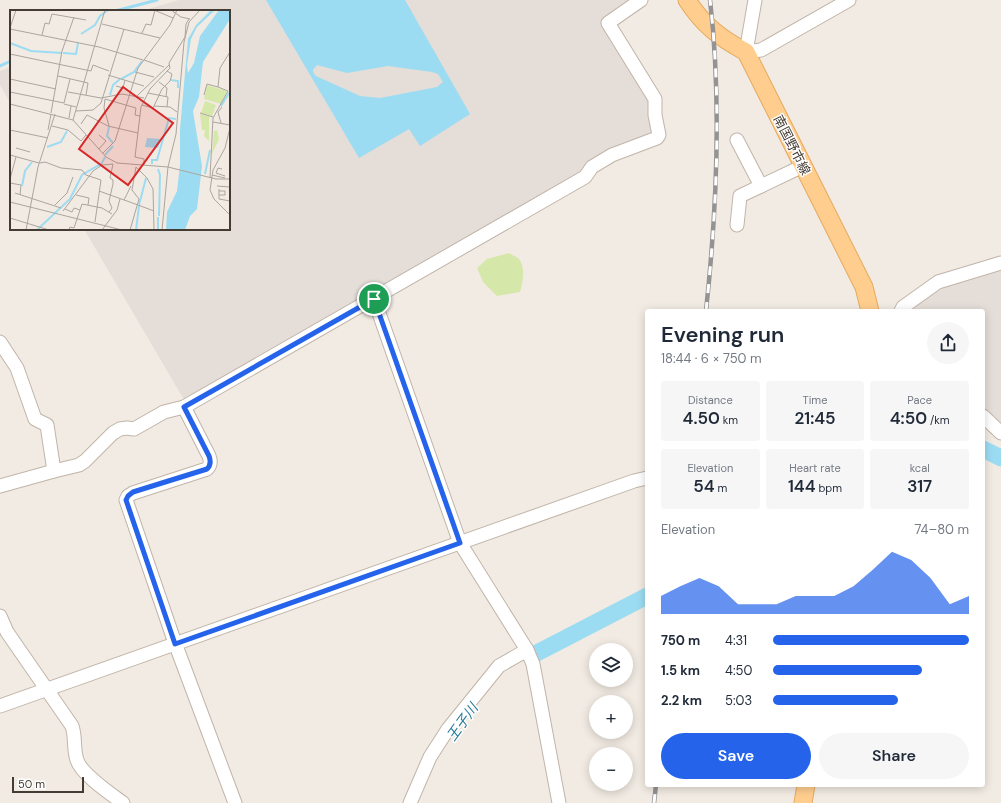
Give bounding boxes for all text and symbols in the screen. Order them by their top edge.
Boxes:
inset map [10,10,230,230]
street label: 南国野市線 [770,112,814,178]
pin [357,282,391,316]
icon: arrive [363,288,385,310]
text: Evening run [661,320,784,349]
button: share [927,322,969,364]
text: 18:44 · 6 × 750 m [661,350,762,367]
text: Distance [688,393,733,407]
text: Time [803,393,827,407]
text: Pace [907,393,932,407]
text: 4.50 [683,407,720,429]
text: 21:45 [794,407,836,429]
text: 4:50 [890,407,927,429]
text: km [720,413,738,427]
text: /km [927,413,950,427]
text: Elevation [687,461,733,475]
text: Heart rate [789,461,841,475]
text: kcal [910,461,930,475]
text: 54 [693,475,715,497]
text: 144 [788,475,816,497]
text: 317 [907,475,932,497]
text: m [715,481,727,495]
text: bpm [816,481,842,495]
text: Elevation [661,521,715,538]
text: 74–80 m [914,521,969,538]
text: 750 m [661,632,700,649]
text: 4:31 [725,632,747,649]
map controls [589,643,633,791]
button: layers [589,643,633,687]
text: 1.5 km [661,662,700,679]
text: 4:50 [725,662,752,679]
text: 2.2 km [661,692,702,709]
text: 5:03 [725,692,752,709]
button: + [589,695,633,739]
water label: 王子川 [442,698,483,744]
button: Save [661,733,811,779]
button: Share [819,733,969,779]
button: − [589,747,633,791]
scale bar [12,775,84,794]
text: 50 m [18,777,45,791]

